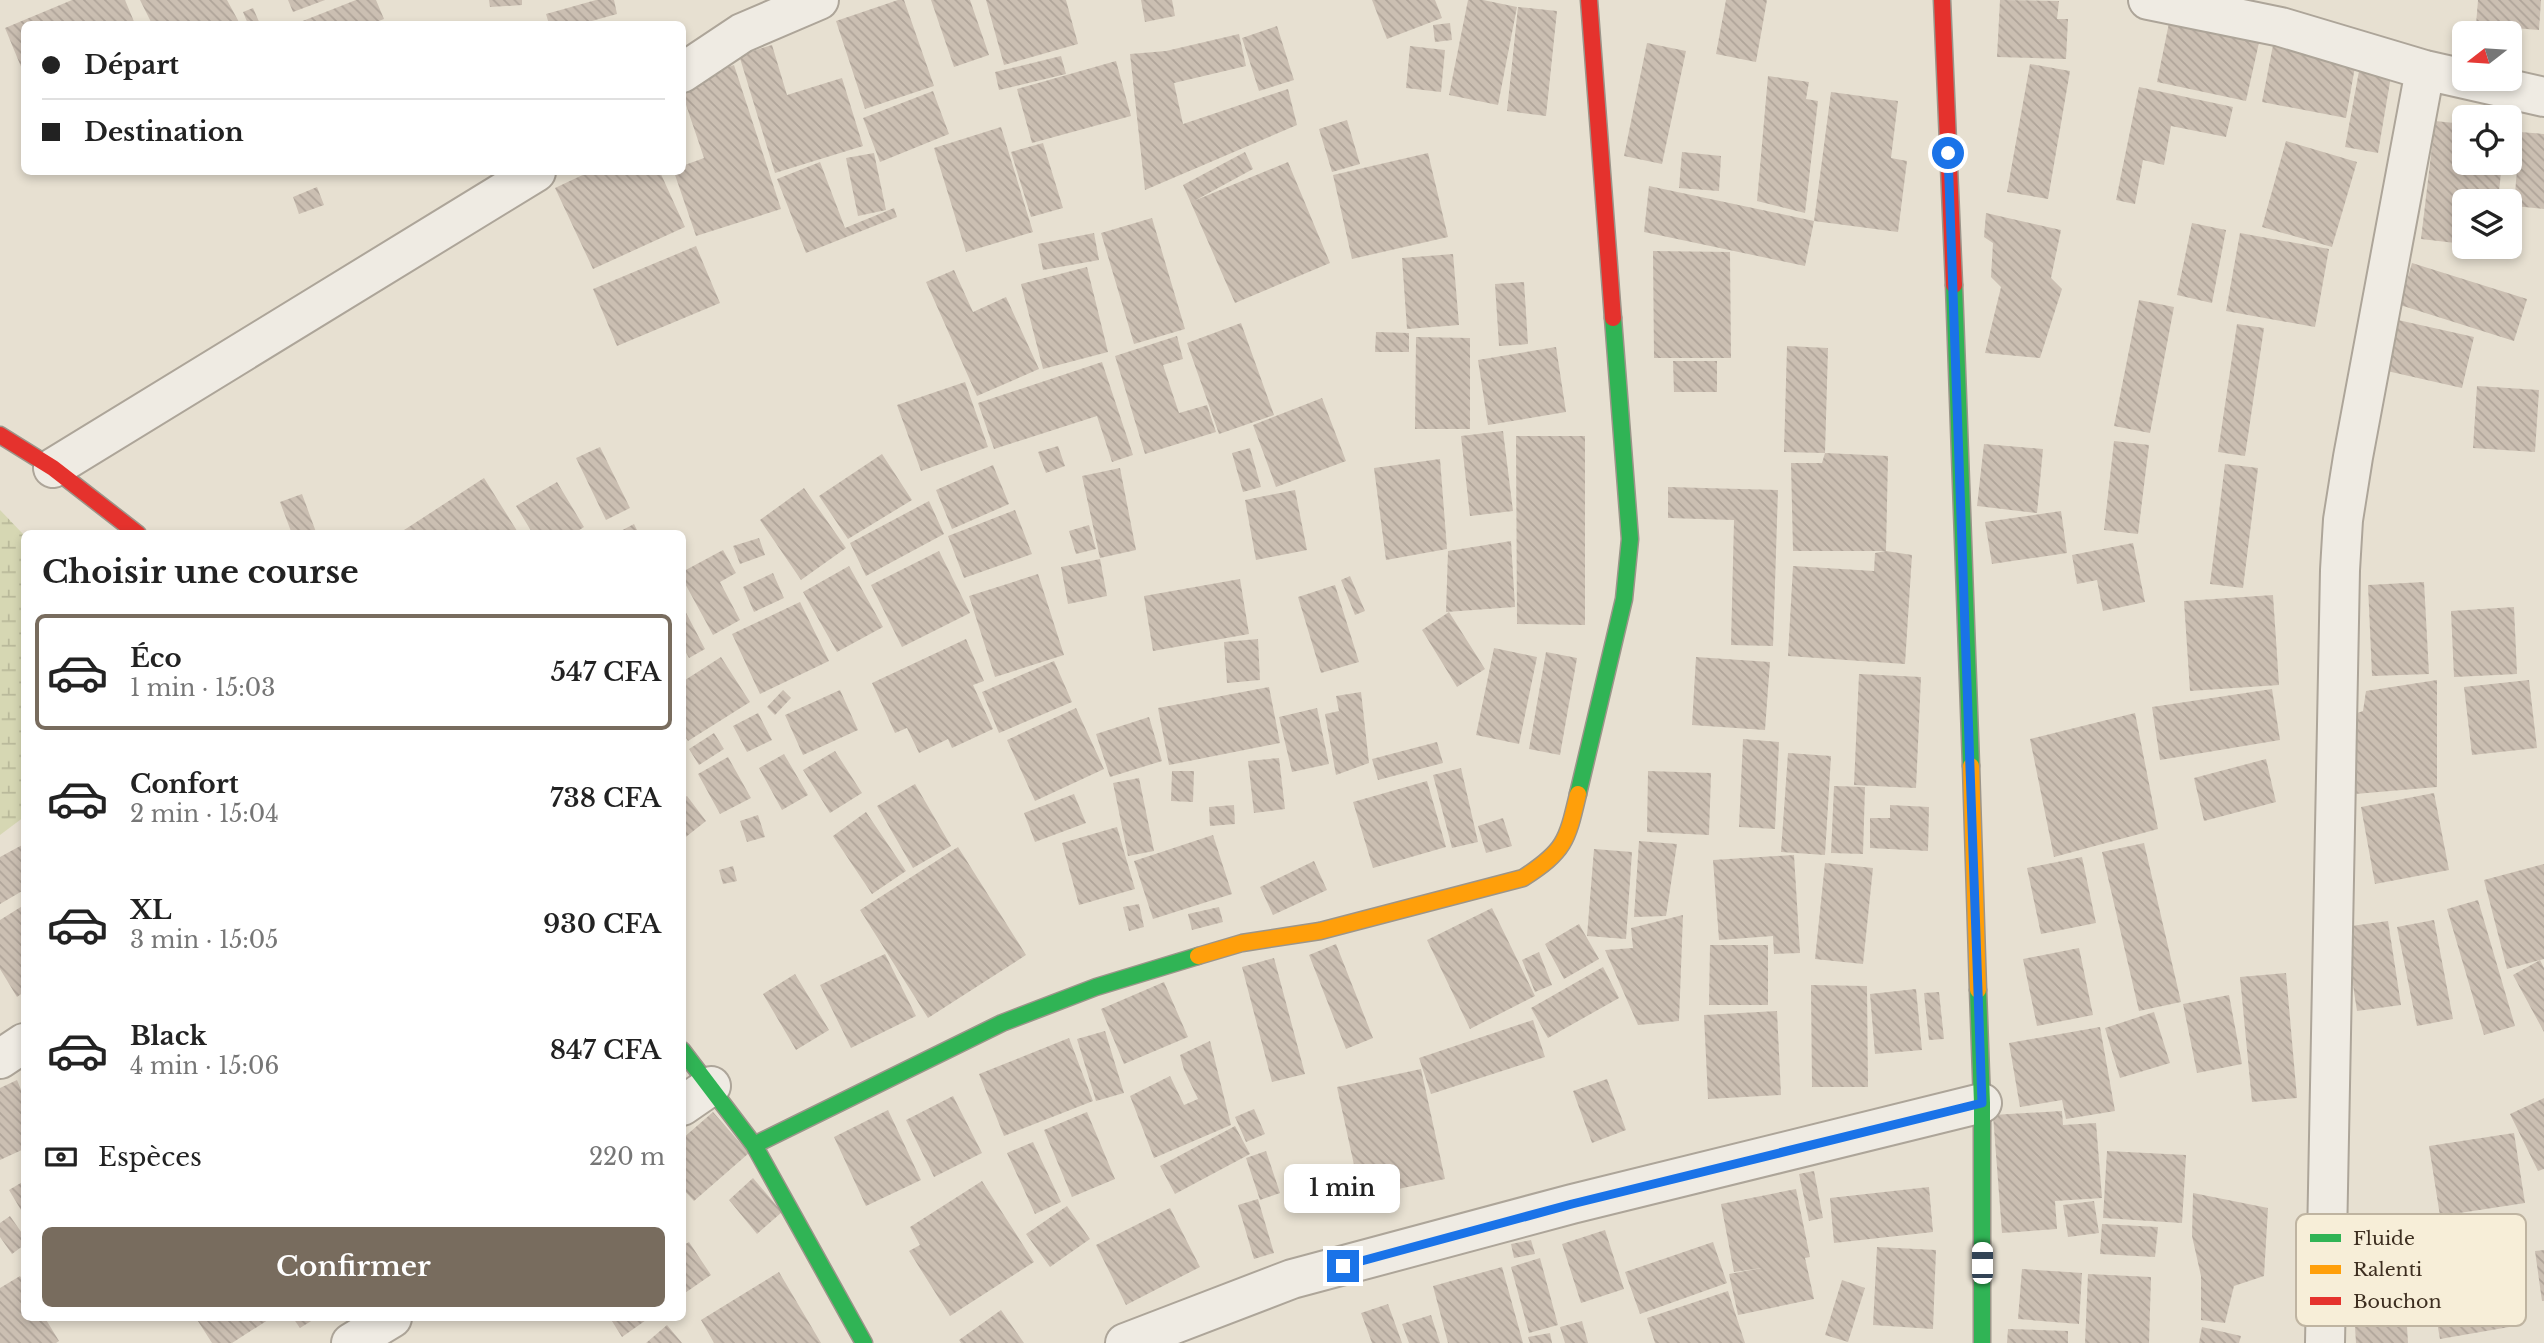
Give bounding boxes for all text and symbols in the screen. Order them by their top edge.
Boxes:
north arrow [2452,21,2522,91]
map controls [2452,21,2522,259]
text: Départ [84,49,179,81]
button: locate [2452,105,2522,175]
text: Destination [84,116,244,148]
route start [1932,137,1964,169]
button: layers [2452,189,2522,259]
text: Choisir une course [42,552,359,592]
icon: car [46,641,109,704]
text: Éco [130,642,182,674]
text: 547 CFA [551,656,661,688]
text: 1 min · 15:03 [130,674,275,702]
icon: car [46,767,109,830]
text: Confort [130,768,239,800]
text: 738 CFA [550,782,661,814]
text: 2 min · 15:04 [130,800,279,828]
icon: car [46,893,109,956]
text: XL [130,894,172,926]
text: 930 CFA [543,908,661,940]
text: 3 min · 15:05 [130,926,278,954]
icon: car [46,1019,109,1082]
text: Black [130,1020,207,1052]
text: 847 CFA [550,1034,661,1066]
text: 4 min · 15:06 [130,1052,279,1080]
icon: cash [42,1138,80,1176]
text: Espèces [98,1141,202,1173]
text: 220 m [589,1143,665,1171]
callout: 1 min [1285,1164,1401,1214]
text: 1 min [1309,1174,1375,1202]
legend [2296,1214,2526,1326]
button: Confirmer [42,1227,665,1307]
text: Fluide [2353,1227,2415,1250]
car [1972,1242,1993,1284]
route end [1327,1250,1359,1282]
text: Ralenti [2353,1258,2423,1281]
text: Bouchon [2353,1290,2442,1313]

